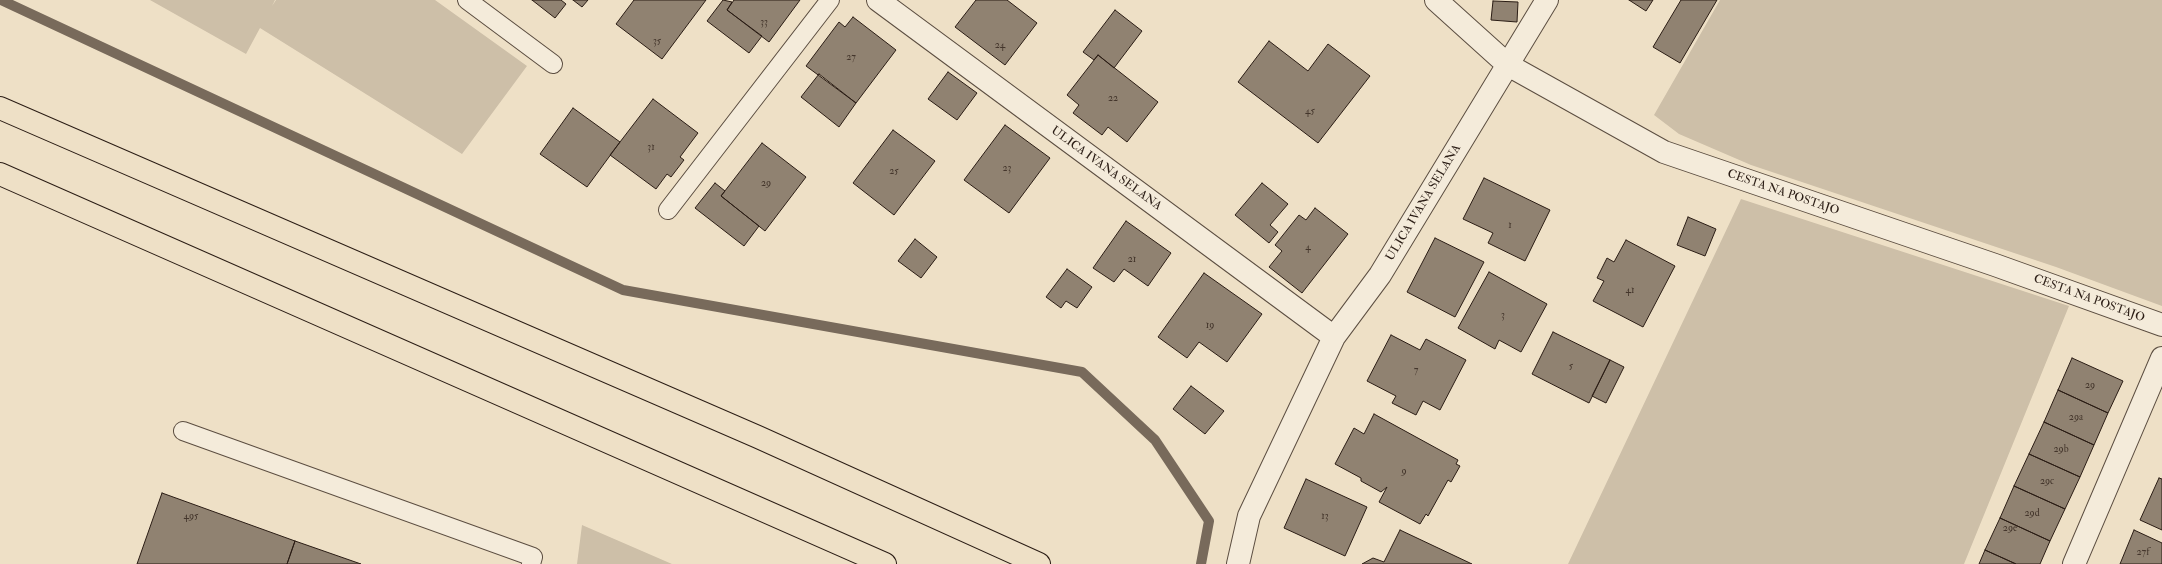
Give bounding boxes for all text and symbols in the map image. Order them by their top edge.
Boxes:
house number: 33 [760,17,768,29]
house number: 35 [653,36,661,48]
house number: 24 [995,40,1005,52]
house number: 27 [846,52,856,64]
house number: 22 [1108,93,1118,105]
house number: 45 [1305,106,1315,118]
street label: ULICA IVANA SELANA [1048,124,1164,214]
house number: 31 [647,142,655,154]
street label: ULICA IVANA SELANA [1383,142,1465,264]
house number: 23 [1003,163,1011,175]
house number: 25 [889,166,899,178]
street label: CESTA NA POSTAJO [1725,167,1841,219]
house number: 29 [761,178,771,190]
house number: 1 [1508,220,1512,232]
house number: 4 [1305,242,1311,254]
house number: 21 [1128,254,1136,266]
street label: CESTA NA POSTAJO [2031,272,2147,326]
house number: 41 [1626,285,1634,297]
house number: 3 [1501,310,1505,322]
house number: 19 [1206,320,1214,332]
house number: 5 [1569,361,1573,373]
house number: 7 [1414,365,1418,377]
house number: 29 [2085,380,2095,392]
house number: 29a [2069,412,2083,424]
house number: 29b [2053,444,2069,456]
house number: 9 [1401,466,1407,478]
house number: 29c [2040,476,2054,488]
house number: 29d [2024,508,2040,520]
house number: 495 [184,511,198,523]
house number: 13 [1321,511,1329,523]
house number: 29e [2003,523,2017,535]
house number: 27f [2137,547,2149,559]

